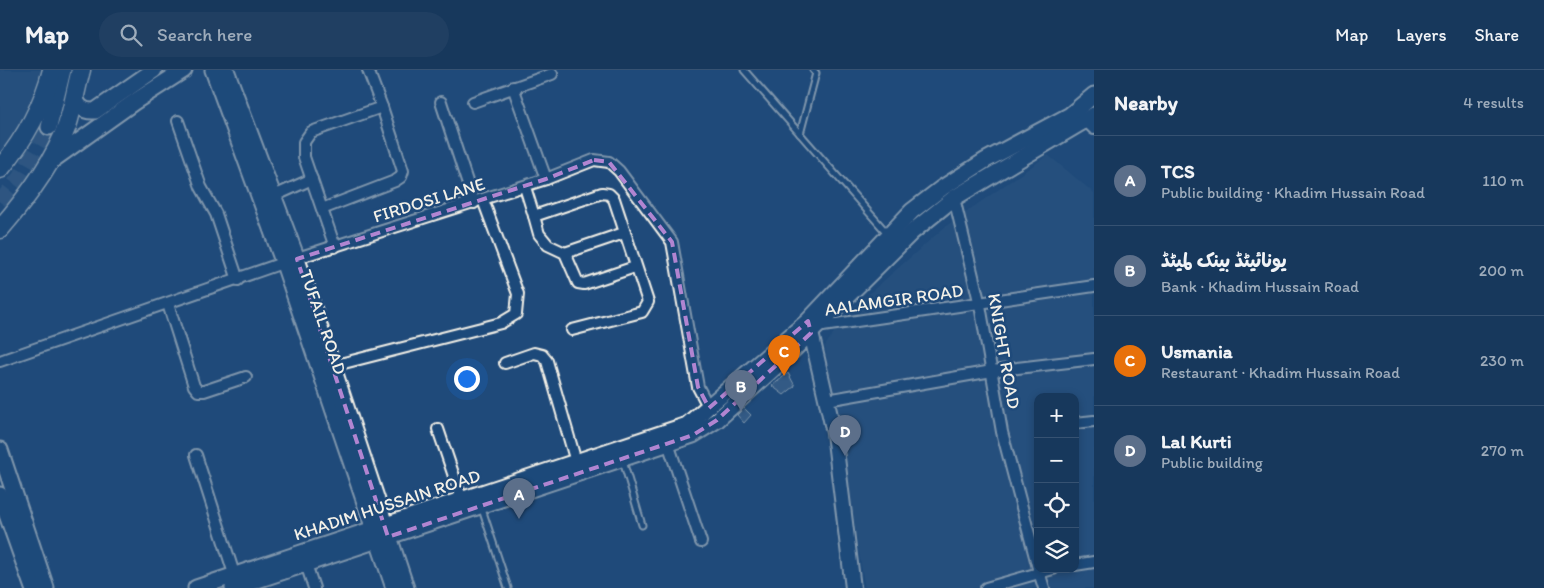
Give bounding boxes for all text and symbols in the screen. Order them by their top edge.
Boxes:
search box [99,12,449,57]
text: Map [25,20,69,49]
icon: search [117,21,145,49]
text: Search here [157,23,252,46]
text: Map [1335,24,1368,46]
text: Layers [1396,24,1446,46]
text: Share [1474,24,1519,46]
text: Nearby [1114,90,1178,115]
text: 4 results [1463,93,1524,112]
text: TCS [1161,160,1195,183]
text: A [1125,171,1135,190]
text: 110 m [1482,171,1524,190]
street label: FIRDOSI LANE [370,173,488,227]
text: Public building · Khadim Hussain Road [1161,183,1425,202]
text: یونائیٹڈ بینک لمیٹڈ [1161,249,1287,272]
text: B [1125,261,1135,280]
text: 200 m [1479,261,1524,280]
street label: TUFAIL ROAD [295,267,351,377]
text: Bank · Khadim Hussain Road [1161,277,1359,296]
street label: AALAMGIR ROAD [823,279,965,321]
street label: KNIGHT ROAD [983,292,1025,411]
pin: C [768,335,800,376]
text: Usmania [1161,340,1233,363]
text: C [1125,351,1135,370]
text: 230 m [1480,351,1524,370]
text: Restaurant · Khadim Hussain Road [1161,363,1400,382]
your location [454,366,480,392]
pin: B [725,370,757,411]
map controls [1034,393,1079,573]
button: + [1034,393,1079,438]
pin: D [829,415,861,456]
text: Lal Kurti [1161,430,1232,453]
button: − [1034,438,1079,483]
text: D [1125,441,1135,460]
text: 270 m [1481,441,1524,460]
text: Public building [1161,453,1263,472]
street label: KHADIM HUSSAIN ROAD [291,464,483,546]
pin: A [503,478,535,519]
button: locate [1034,483,1079,528]
button: layers [1034,528,1079,573]

